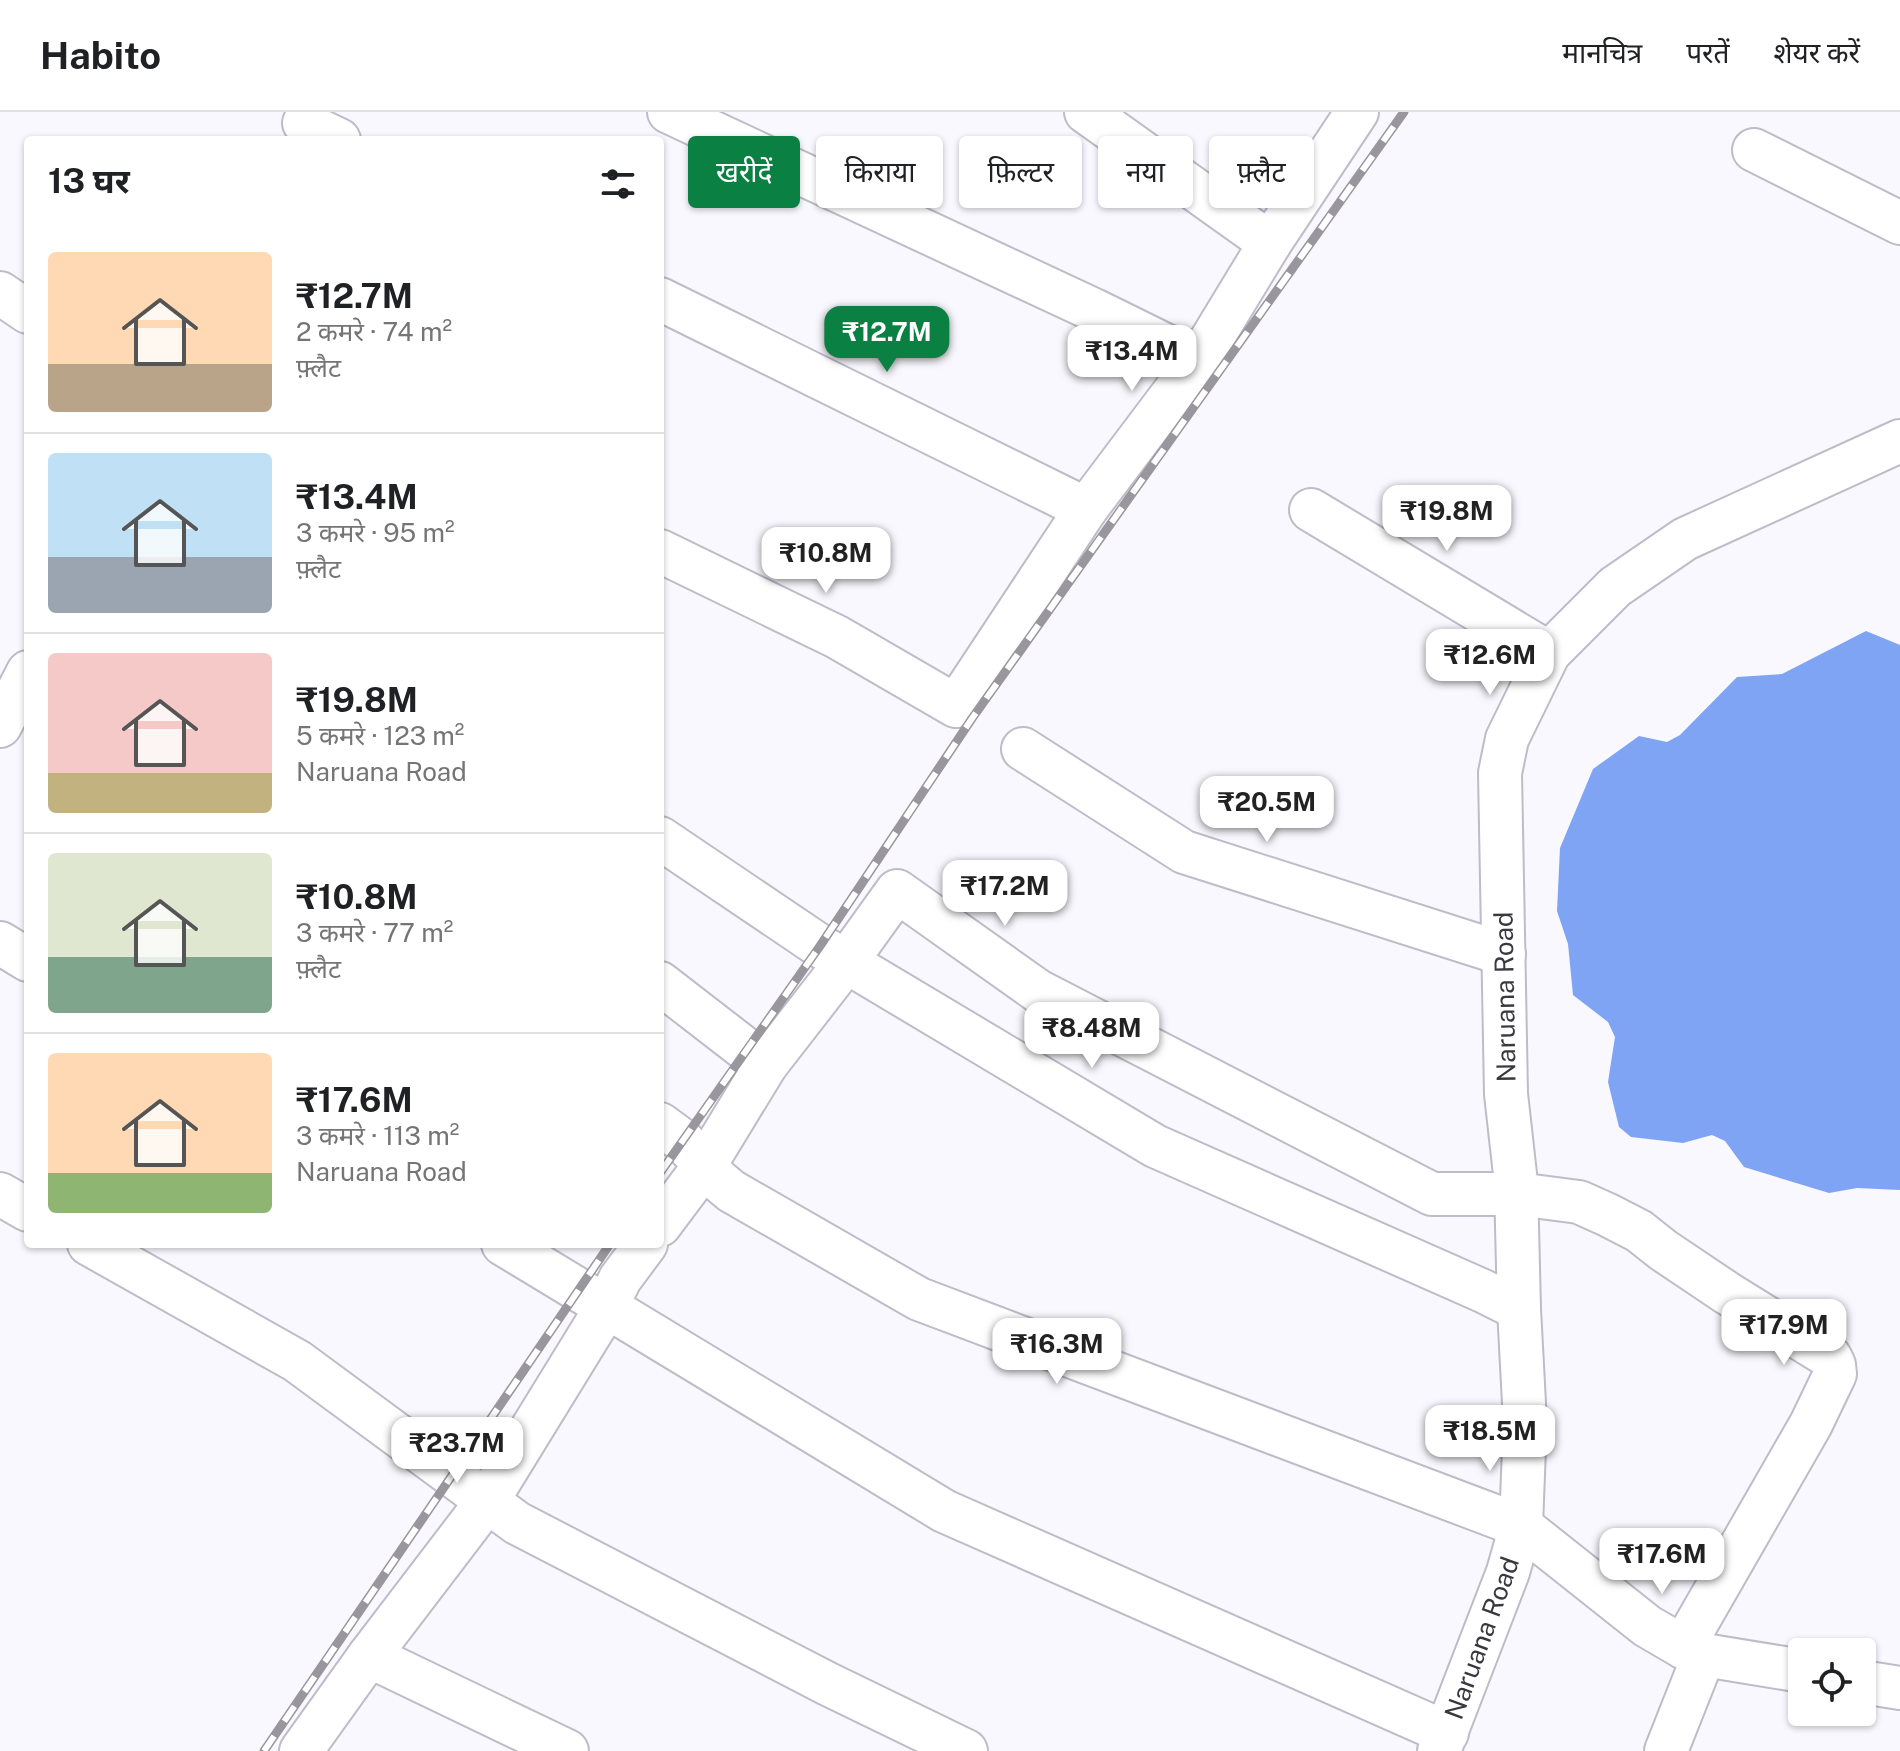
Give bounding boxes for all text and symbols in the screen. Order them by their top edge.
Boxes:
text: Habito [40,33,161,78]
text: मानचित्र [1562,36,1642,69]
text: परतें [1686,36,1730,69]
text: शेयर करें [1774,36,1860,69]
chip: खरीदें [688,136,800,208]
chip: किराया [816,136,943,208]
chip: फ़िल्टर [959,136,1082,208]
chip: नया [1098,136,1193,208]
chip: फ़्लैट [1209,136,1314,208]
text: 13 घर [48,161,130,201]
icon: filters [596,162,640,206]
text: ₹12.7M [296,276,413,316]
icon: home [112,284,208,380]
pin: ₹12.7M [822,306,952,374]
text: 2 कमरे · 74 m² [296,316,452,347]
text: ₹12.7M [842,316,932,347]
pin: ₹13.4M [1067,325,1197,393]
text: ₹13.4M [1086,335,1178,366]
text: फ़्लैट [296,352,341,383]
text: ₹13.4M [296,477,418,517]
icon: home [112,485,208,581]
pin: ₹19.8M [1382,485,1512,553]
text: ₹19.8M [1400,495,1494,526]
text: 3 कमरे · 95 m² [296,517,455,548]
pin: ₹10.8M [761,527,891,595]
text: ₹10.8M [780,537,872,568]
text: फ़्लैट [296,553,341,584]
pin: ₹12.6M [1425,629,1555,697]
text: ₹12.6M [1444,639,1536,670]
text: ₹19.8M [296,680,418,720]
icon: home [112,685,208,781]
text: 5 कमरे · 123 m² [296,720,464,751]
text: Naruana Road [296,756,467,787]
pin: ₹20.5M [1202,776,1332,844]
text: ₹20.5M [1218,786,1316,817]
pin: ₹17.2M [940,860,1070,928]
text: ₹17.2M [960,870,1050,901]
text: ₹10.8M [296,877,418,917]
icon: home [112,885,208,981]
street label: Naruana Road [1488,911,1521,1083]
text: 3 कमरे · 77 m² [296,917,453,948]
text: फ़्लैट [296,953,341,984]
pin: ₹8.48M [1027,1002,1157,1070]
text: ₹8.48M [1042,1012,1142,1043]
text: ₹17.6M [296,1080,413,1120]
icon: home [112,1085,208,1181]
text: 3 कमरे · 113 m² [296,1120,459,1151]
text: Naruana Road [296,1156,467,1187]
pin: ₹17.9M [1719,1299,1849,1367]
text: ₹17.9M [1739,1309,1829,1340]
pin: ₹16.3M [992,1318,1122,1386]
text: ₹16.3M [1010,1328,1104,1359]
pin: ₹18.5M [1425,1405,1555,1473]
text: ₹18.5M [1443,1415,1537,1446]
pin: ₹23.7M [392,1417,522,1485]
text: ₹23.7M [409,1427,505,1458]
pin: ₹17.6M [1597,1528,1727,1596]
text: ₹17.6M [1617,1538,1707,1569]
street label: Naruana Road [1438,1552,1525,1723]
map controls [1788,1638,1876,1726]
button: locate [1788,1638,1876,1726]

